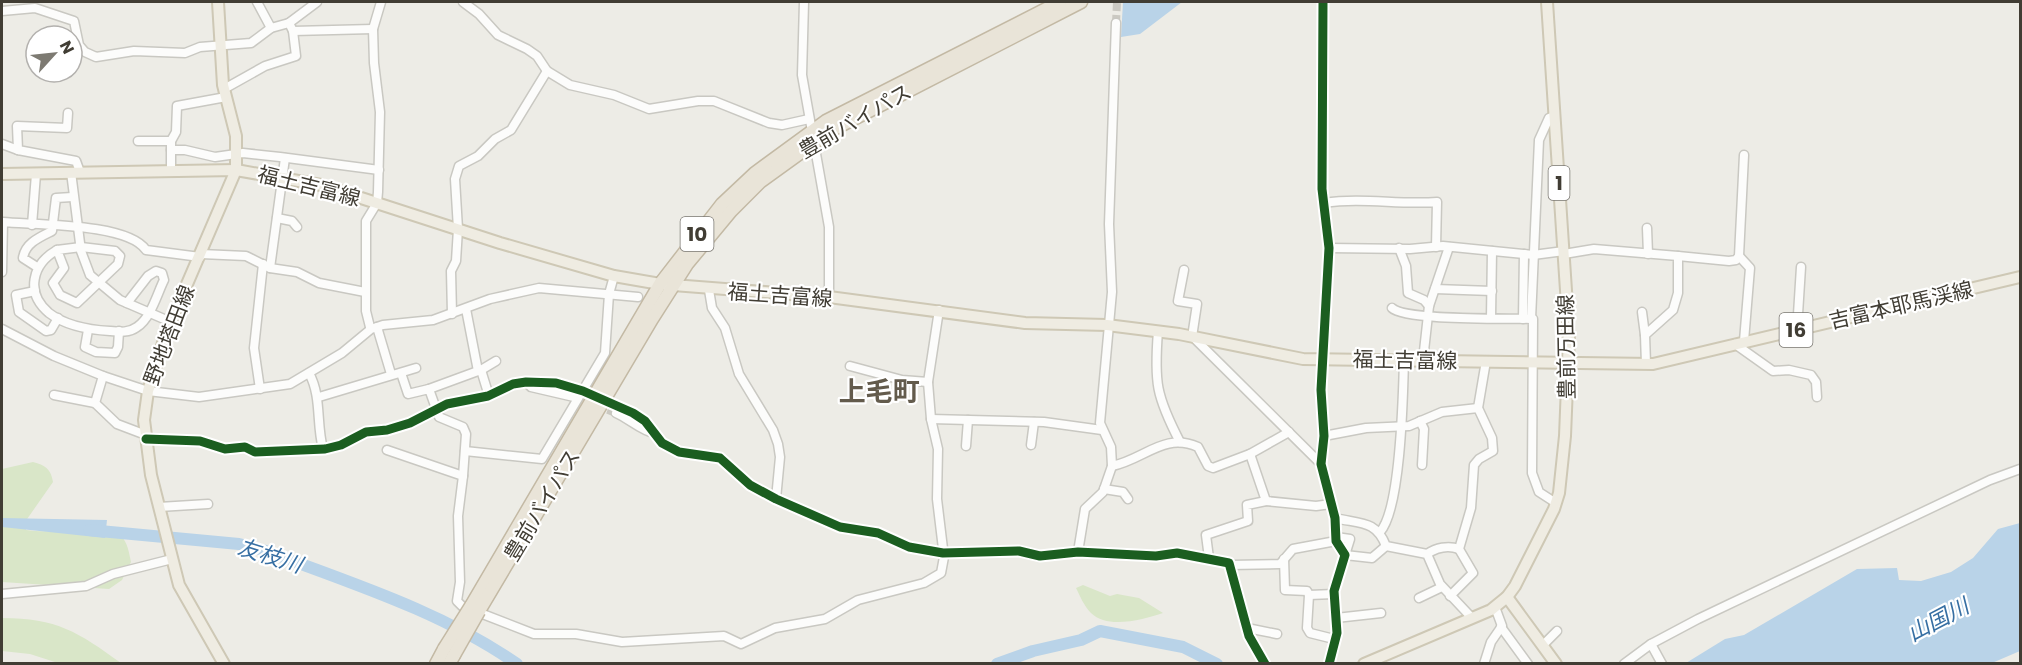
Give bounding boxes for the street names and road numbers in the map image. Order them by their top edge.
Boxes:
street label: 豊前バイパス [793,77,917,165]
street label: 福土吉富線 [255,159,363,213]
road number: 1 [1548,166,1570,200]
road number: 10 [680,217,714,251]
street label: 吉富本耶馬渓線 [1826,274,1976,336]
street label: 福土吉富線 [727,277,833,313]
street label: 野地塔田線 [137,281,201,389]
street label: 豊前万田線 [1551,294,1581,400]
road number: 16 [1780,313,1812,347]
street label: 福土吉富線 [1352,345,1458,375]
street label: 豊前バイパス [497,444,587,566]

